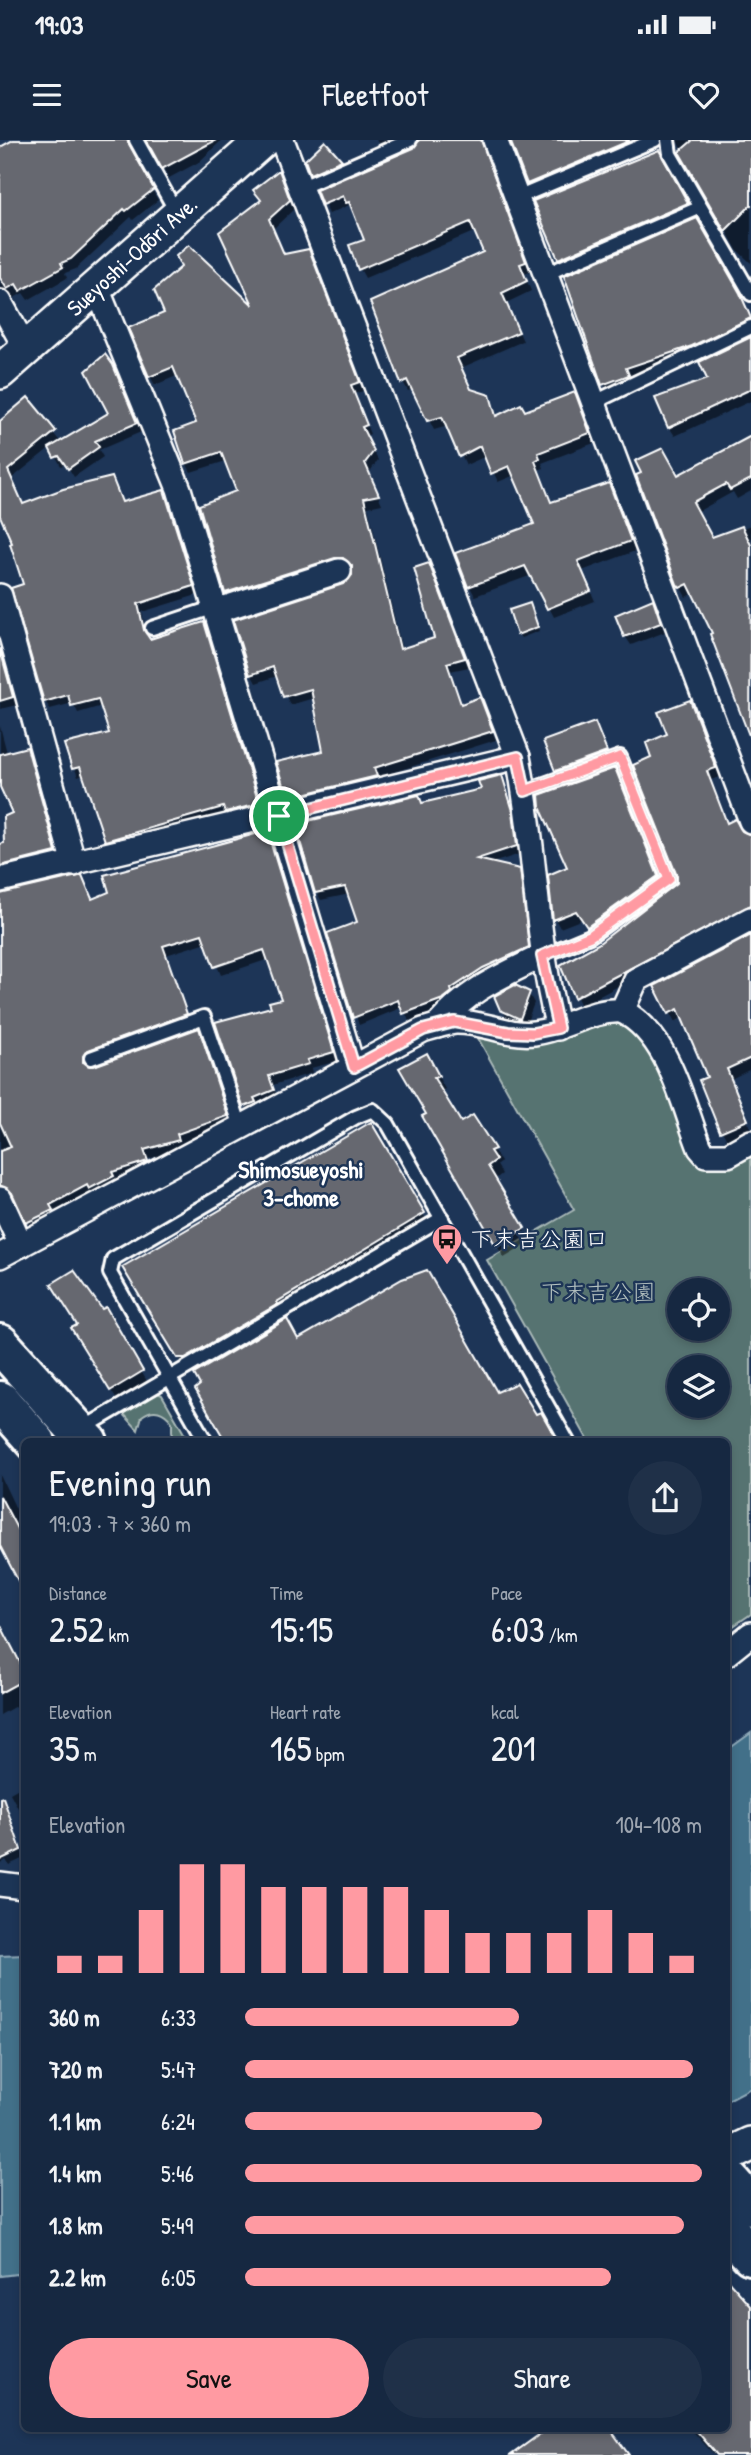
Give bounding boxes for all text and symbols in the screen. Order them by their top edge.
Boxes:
text: 19:03 [35,7,83,42]
text: Fleetfoot [323,73,428,116]
icon: menu [28,76,66,114]
icon: heart [685,76,723,114]
street label: Sueyoshi-Odōri Ave. [60,189,204,323]
pin [249,786,309,846]
icon: arrive [260,797,298,835]
district label: Shimosueyoshi 3-chome [238,1153,364,1213]
bus stop icon: 下末吉公園口 [430,1222,464,1266]
place label: 下末吉公園口 [470,1223,608,1254]
park label: 下末吉公園 [541,1276,656,1307]
map controls [667,1278,730,1418]
button: locate [667,1278,730,1341]
button: layers [667,1355,730,1418]
text: Evening run [49,1456,212,1508]
button: share [628,1461,702,1535]
text: 19:03 · 7 × 360 m [49,1508,191,1539]
text: Distance [49,1580,107,1606]
text: Time [270,1580,304,1606]
text: Pace [491,1580,523,1606]
text: 2.52 [49,1606,104,1653]
text: 15:15 [270,1606,333,1653]
text: 6:03 [491,1606,544,1653]
text: km [104,1622,129,1648]
text: /km [544,1622,578,1648]
text: Elevation [49,1699,112,1725]
text: Heart rate [270,1699,341,1725]
text: kcal [491,1699,519,1725]
text: 35 [49,1725,80,1772]
text: 165 [270,1725,311,1772]
text: 201 [491,1725,536,1772]
text: m [80,1741,97,1767]
text: bpm [311,1741,345,1767]
text: Elevation [49,1809,125,1840]
text: 104–108 m [616,1809,702,1840]
text: 360 m [49,2002,100,2033]
text: 6:33 [161,2002,196,2033]
text: 720 m [49,2054,102,2085]
text: 5:47 [161,2054,196,2085]
text: 1.1 km [49,2106,101,2137]
text: 6:24 [161,2106,195,2137]
text: 1.4 km [49,2158,101,2189]
text: 5:46 [161,2158,194,2189]
text: 1.8 km [49,2210,103,2241]
text: 5:49 [161,2210,193,2241]
text: 2.2 km [49,2262,106,2293]
text: 6:05 [161,2262,196,2293]
button: Save [49,2338,369,2418]
button: Share [383,2338,702,2418]

